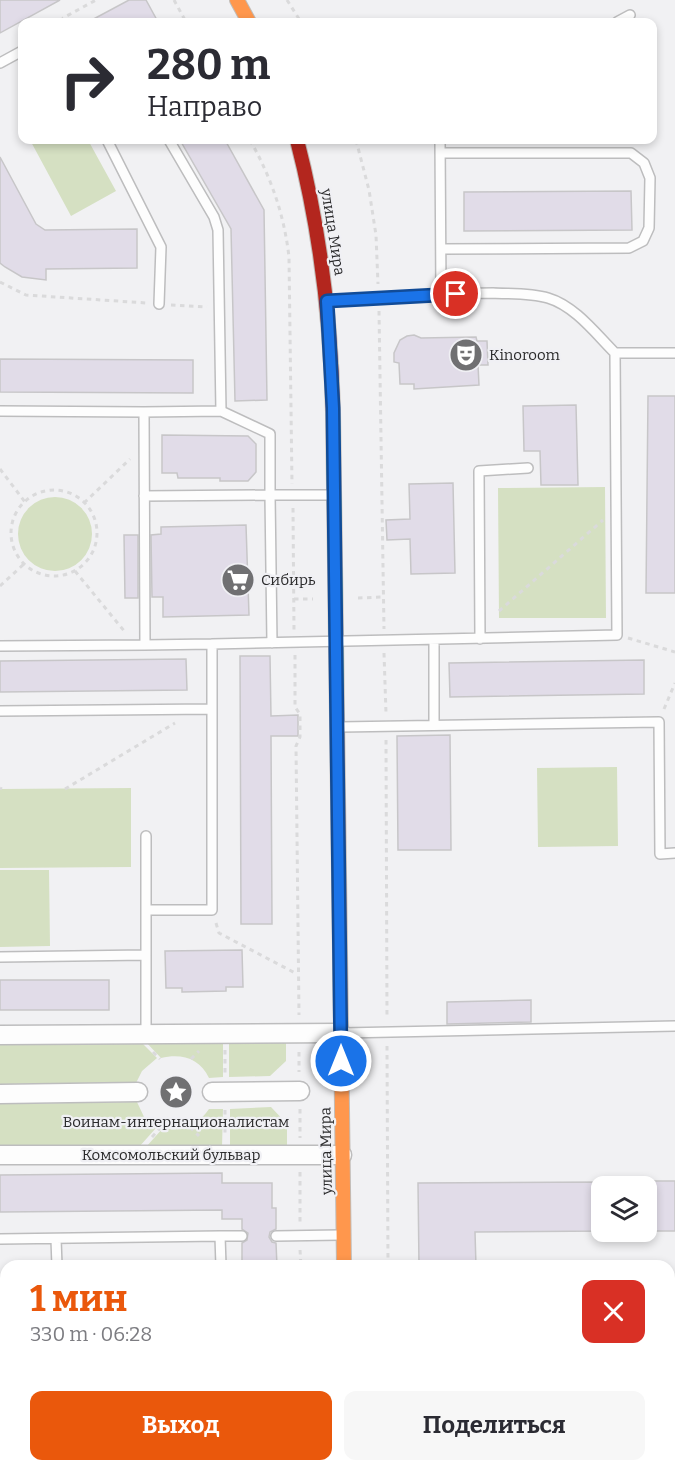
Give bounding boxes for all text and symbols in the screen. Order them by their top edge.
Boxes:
text: 280 m [147,40,270,90]
icon: right [48,42,126,120]
text: Направо [147,91,262,123]
street label: улица Мира [317,186,349,277]
pin [430,268,481,319]
icon: arrive [439,277,472,310]
theatre icon: Kinoroom [448,337,484,373]
place label: Kinoroom [489,346,561,364]
supermarket icon: Сибирь [220,562,256,598]
place label: Сибирь [261,571,316,589]
position arrow [309,1029,373,1093]
place icon: Воинам-интернационалистам [158,1074,194,1110]
street label: улица Мира [316,1107,336,1196]
place label: Воинам-интернационалистам [63,1113,289,1131]
street label: Комсомольский бульвар [82,1146,260,1164]
map controls [591,1176,657,1242]
button: layers [591,1176,657,1242]
text: 1 мин [30,1277,128,1321]
button: close [582,1280,645,1343]
text: 330 m · 06:28 [30,1322,152,1346]
button: Выход [30,1391,332,1460]
button: Поделиться [344,1391,645,1460]

